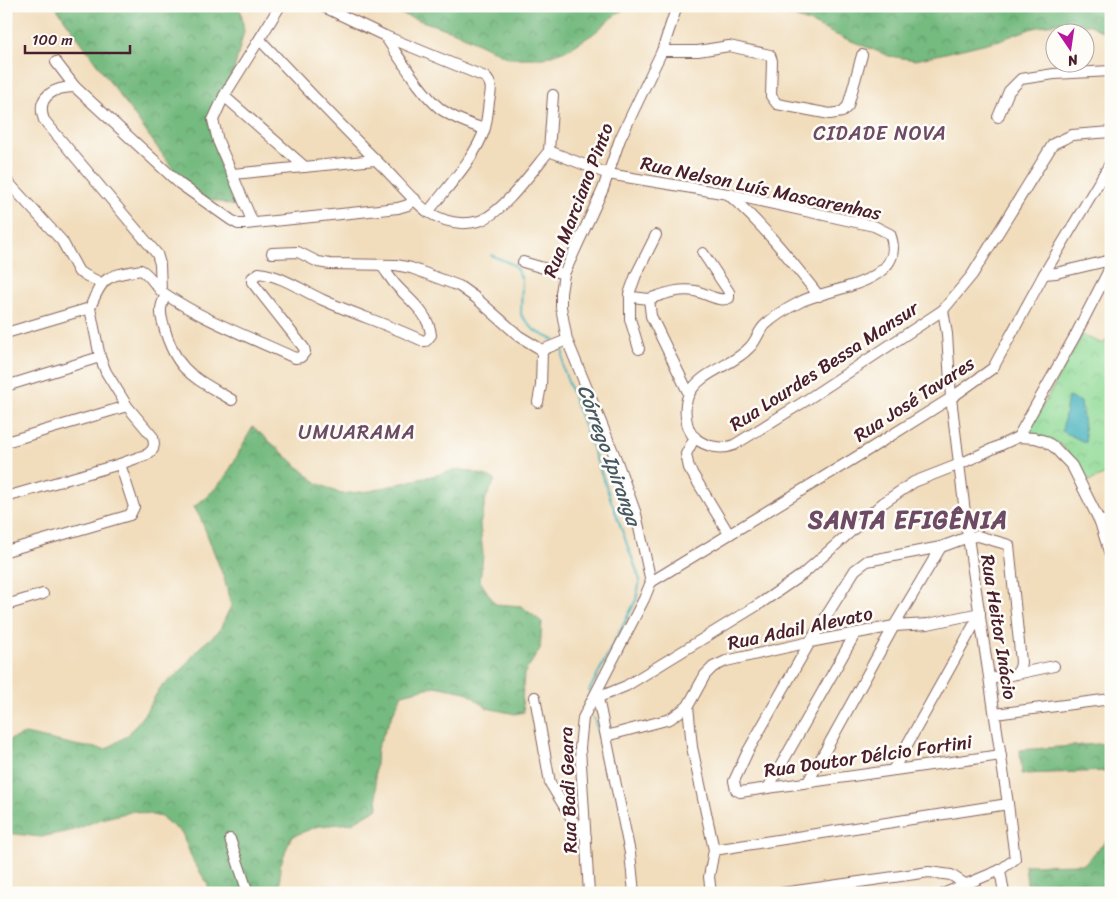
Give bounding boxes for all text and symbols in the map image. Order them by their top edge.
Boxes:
scale bar [25,22,130,54]
north arrow [1044,22,1094,72]
text: 100 m [32,27,73,53]
text: N [1065,47,1081,74]
district label: CIDADE NOVA [813,116,947,151]
street label: Rua Marciano Pinto [533,117,623,282]
street label: Rua Nelson Luís Mascarenhas [638,146,885,230]
street label: Rua Lourdes Bessa Mansur [722,291,927,440]
street label: Rua José Tavares [847,347,982,451]
water label: Córrego Ipiranga [567,379,652,533]
district label: UMUARAMA [298,415,416,450]
district label: SANTA EFIGÊNIA [807,499,1008,541]
street label: Rua Heitor Inácio [971,552,1027,702]
street label: Rua Adail Alevato [724,596,876,659]
street label: Rua Doutor Délcio Fortini [762,725,975,787]
street label: Rua Badi Geara [549,726,587,854]

